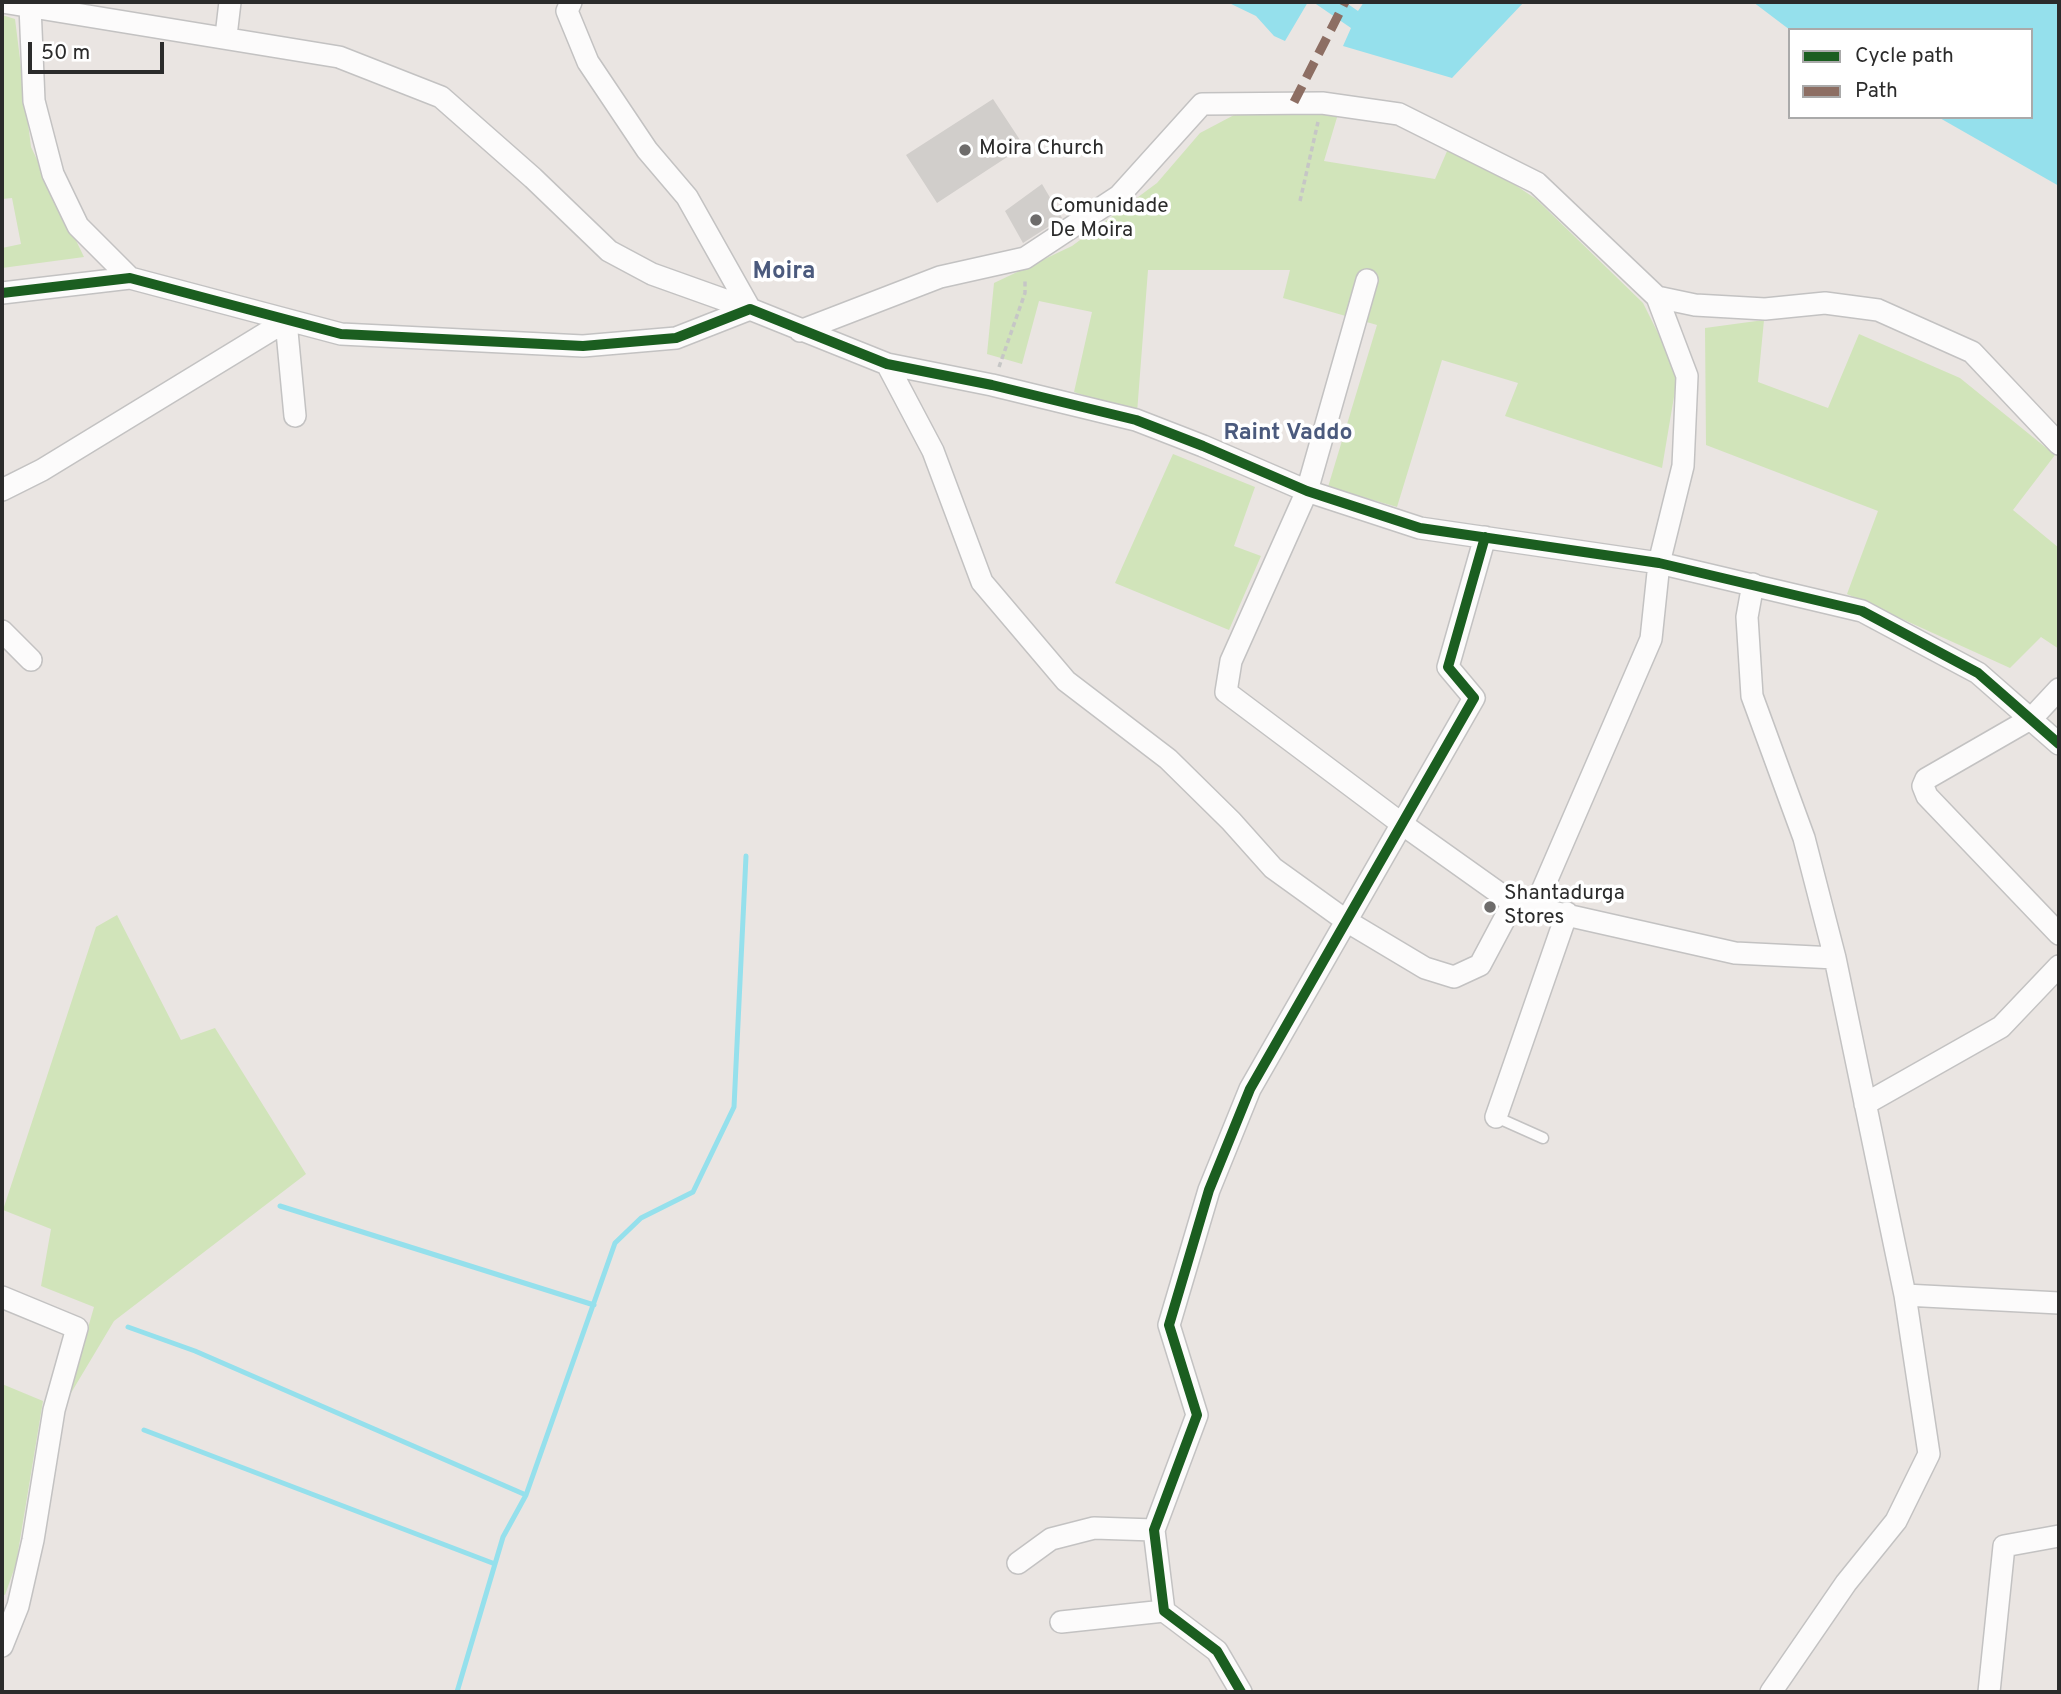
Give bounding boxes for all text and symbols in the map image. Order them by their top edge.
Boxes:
scale bar [32,28,168,72]
legend [1788,28,2033,119]
text: 50 m [41,40,90,67]
text: Cycle path [1855,43,1954,70]
text: Path [1855,78,1898,105]
place label: Moira Church [979,137,1104,163]
marker: Moira Church [957,142,973,158]
place label: Comunidade De Moira [1050,195,1168,245]
marker: Comunidade De Moira [1028,212,1044,228]
district label: Moira [753,259,815,287]
district label: Raint Vaddo [1223,420,1353,448]
place label: Shantadurga Stores [1504,882,1625,932]
marker: Shantadurga Stores [1482,899,1498,915]

